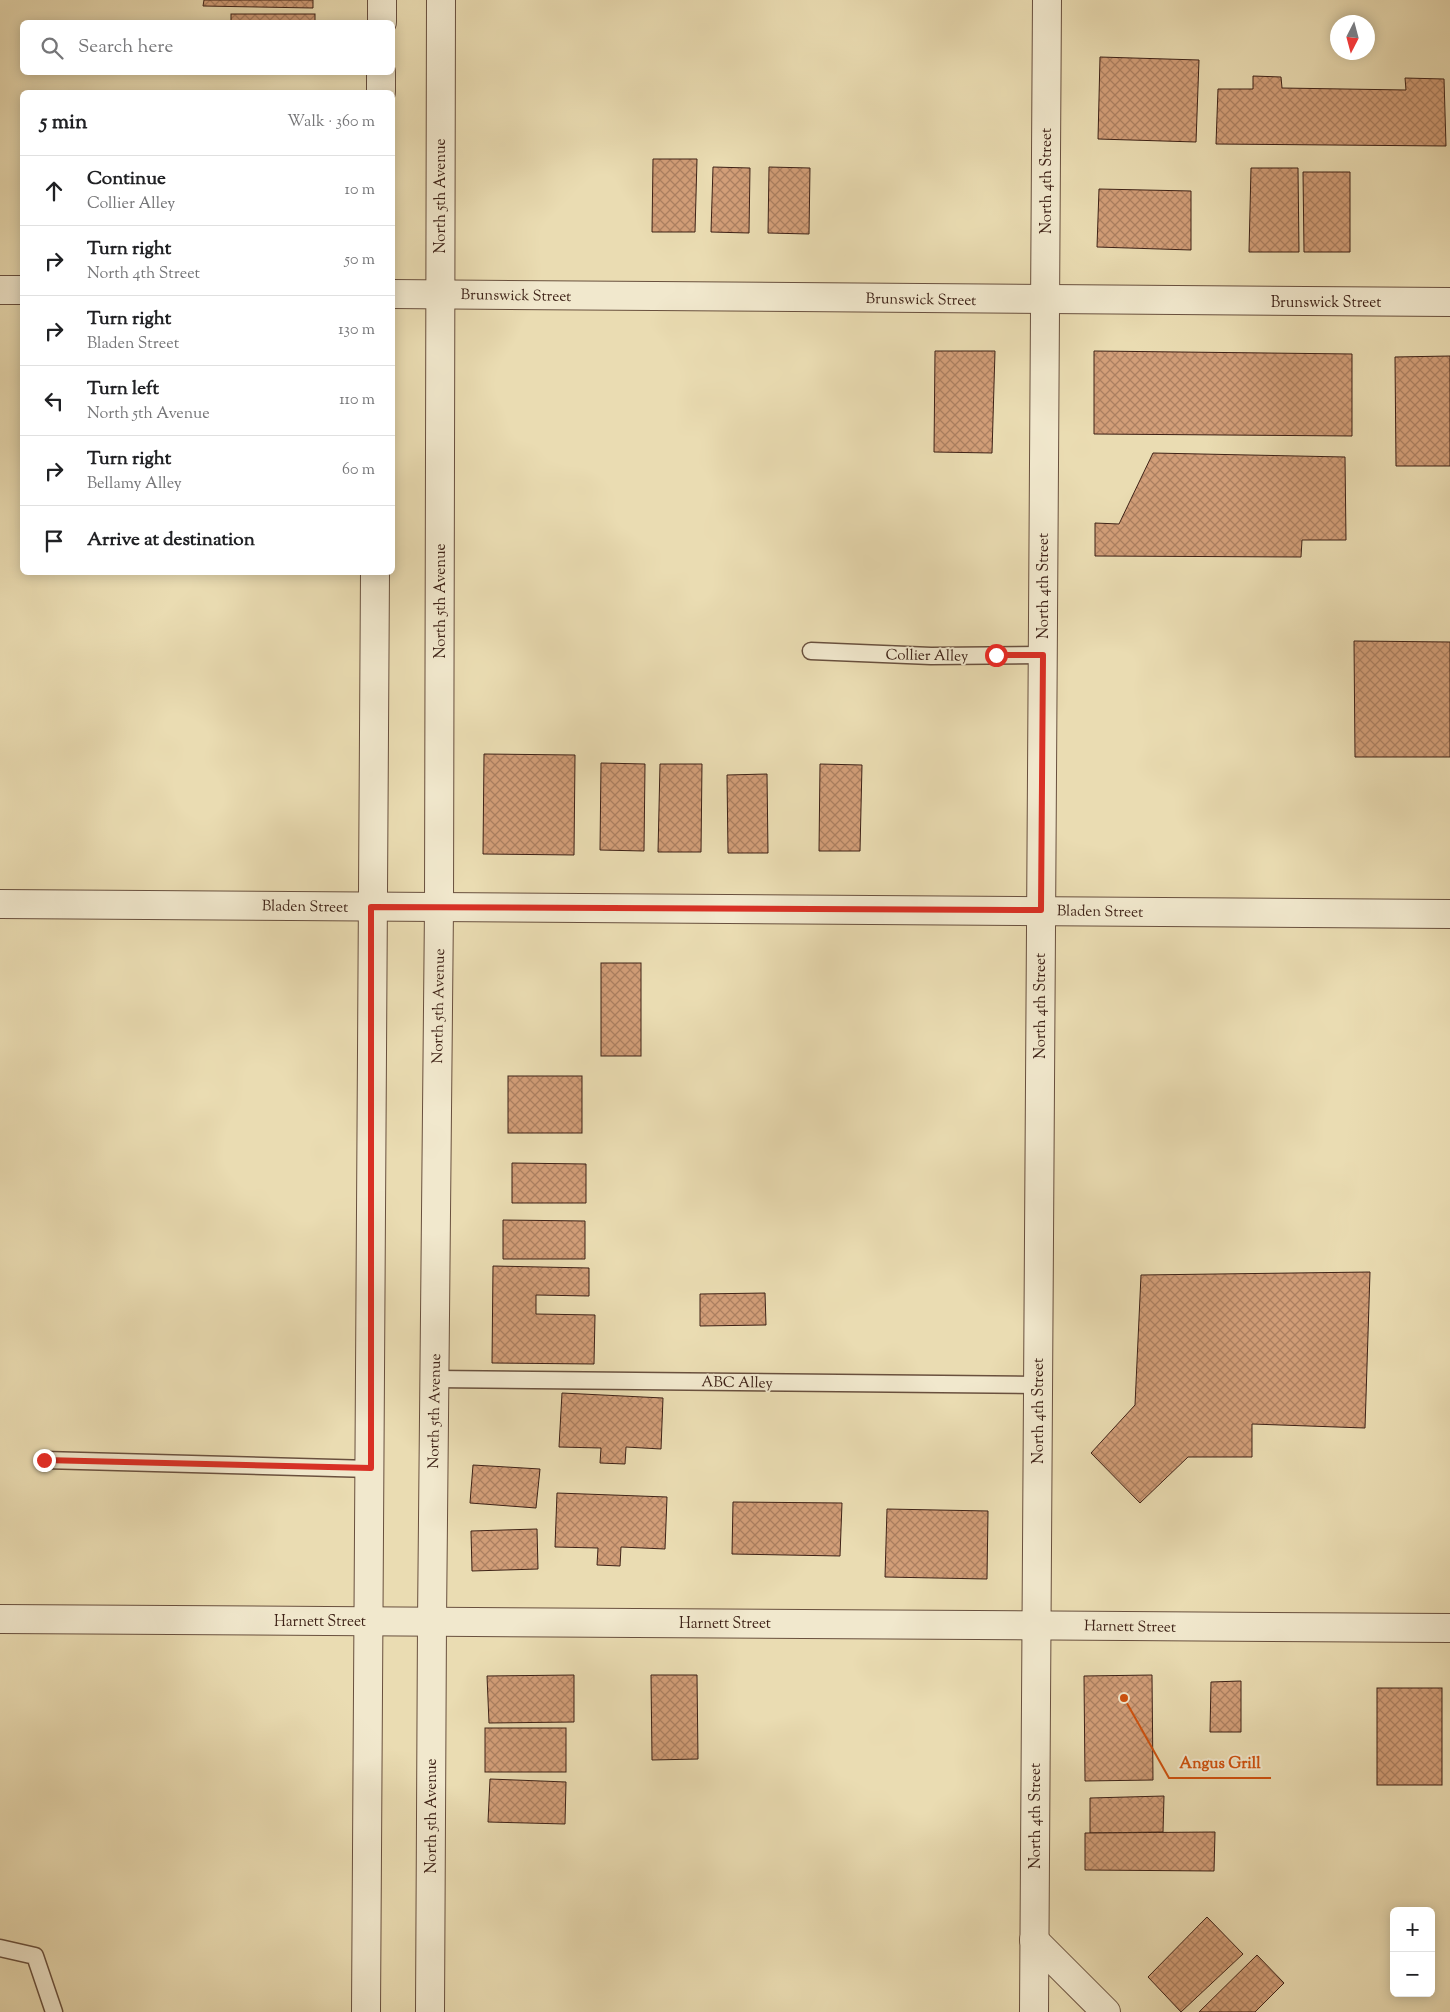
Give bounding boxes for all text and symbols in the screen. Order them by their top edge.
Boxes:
north arrow [1330,15,1375,60]
search box [20,20,395,75]
icon: search [38,34,66,62]
text: Search here [78,34,173,61]
text: 5 min [40,108,87,138]
text: Walk · 360 m [287,111,375,134]
street label: North 4th Street [1037,128,1058,234]
street label: North 5th Avenue [431,138,452,254]
text: Continue [87,166,166,193]
icon: ahead [40,177,68,205]
text: 10 m [345,179,375,202]
text: Collier Alley [87,193,175,216]
text: Turn right [87,236,171,263]
icon: right [40,247,68,275]
text: 50 m [344,249,375,272]
text: North 4th Street [87,263,200,286]
street label: Brunswick Street [460,285,571,308]
street label: Brunswick Street [865,289,976,312]
street label: Brunswick Street [1271,293,1381,314]
text: Turn right [87,306,171,333]
icon: right [40,317,68,345]
text: 130 m [338,319,375,342]
text: Bladen Street [87,333,179,356]
text: Turn left [87,376,159,403]
icon: left [40,387,68,415]
text: 110 m [339,389,375,412]
text: North 5th Avenue [87,403,210,426]
text: Turn right [87,446,171,473]
icon: right [40,457,68,485]
text: 60 m [342,459,375,482]
text: Bellamy Alley [87,473,182,496]
icon: arrive [40,527,68,555]
text: Arrive at destination [87,527,255,554]
street label: North 4th Street [1034,533,1055,639]
street label: North 5th Avenue [431,543,452,659]
route start [985,644,1008,667]
street label: Collier Alley [885,645,969,668]
street label: Bladen Street [262,896,348,919]
street label: Bladen Street [1057,901,1143,924]
street label: North 5th Avenue [428,948,451,1064]
street label: North 4th Street [1031,953,1052,1059]
street label: North 5th Avenue [424,1353,447,1469]
street label: North 4th Street [1029,1358,1050,1464]
street label: ABC Alley [701,1372,773,1395]
route end [33,1449,56,1472]
street label: Harnett Street [274,1612,366,1633]
street label: Harnett Street [679,1614,771,1635]
street label: Harnett Street [1084,1616,1176,1639]
callout: Angus Grill [1169,1747,1271,1778]
text: Angus Grill [1179,1753,1261,1776]
street label: North 5th Avenue [422,1758,443,1874]
street label: North 4th Street [1026,1763,1047,1869]
map controls [1390,1907,1435,1997]
button: + [1390,1907,1435,1952]
button: − [1390,1952,1435,1997]

